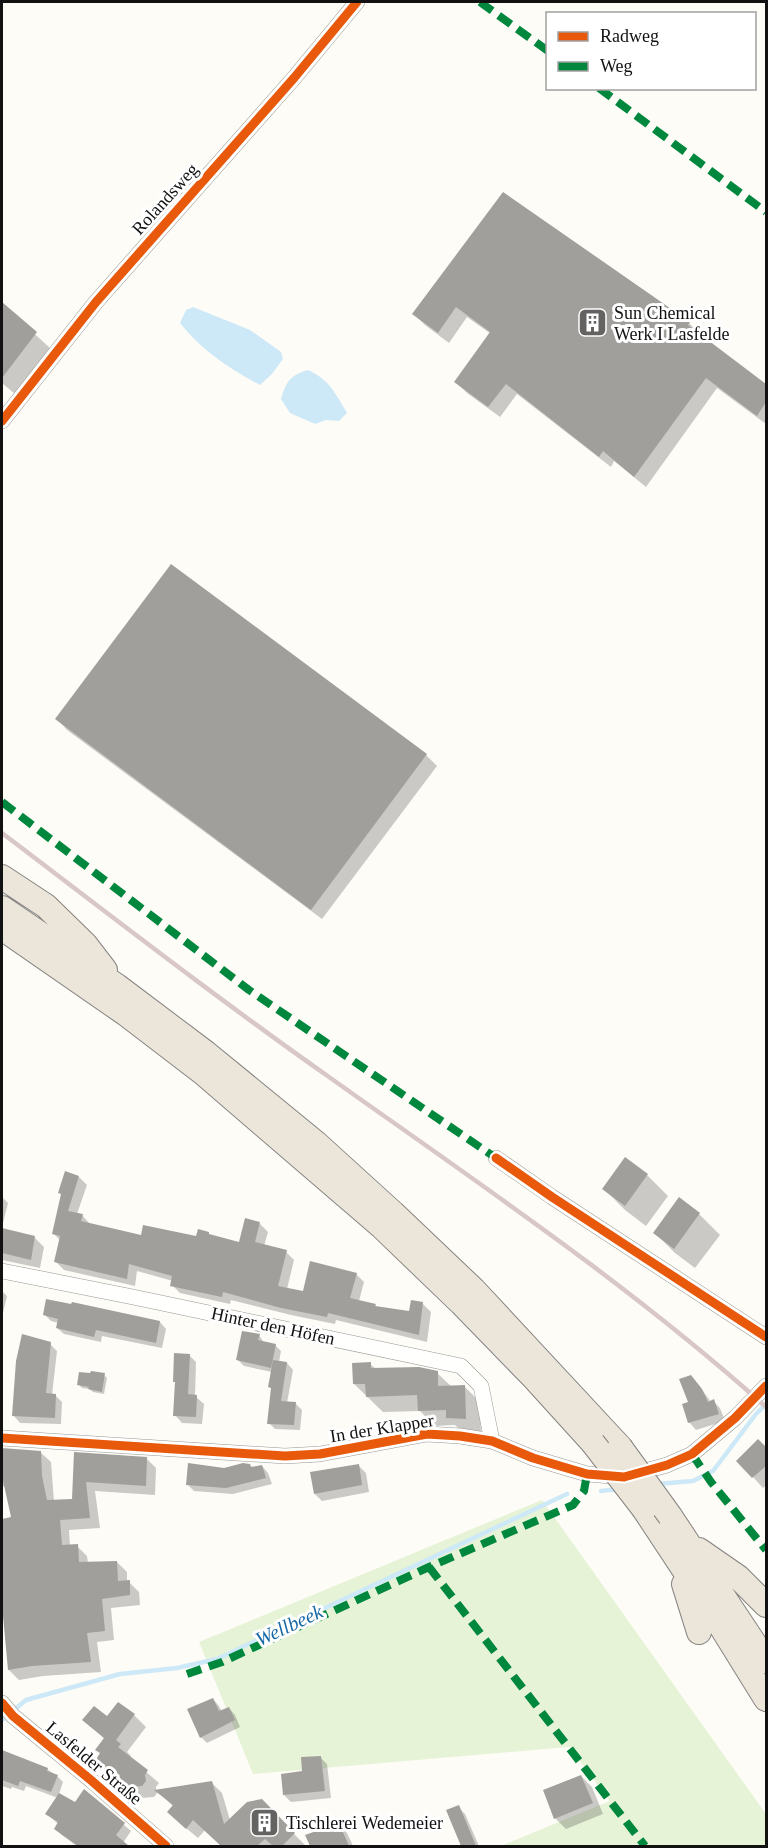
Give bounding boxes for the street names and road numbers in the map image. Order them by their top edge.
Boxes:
street label: Rolandsweg [128,159,202,239]
street label: Hinter den Höfen [209,1303,337,1349]
street label: In der Klapper [329,1410,435,1446]
street label: Lasfelder Straße [42,1717,146,1809]

